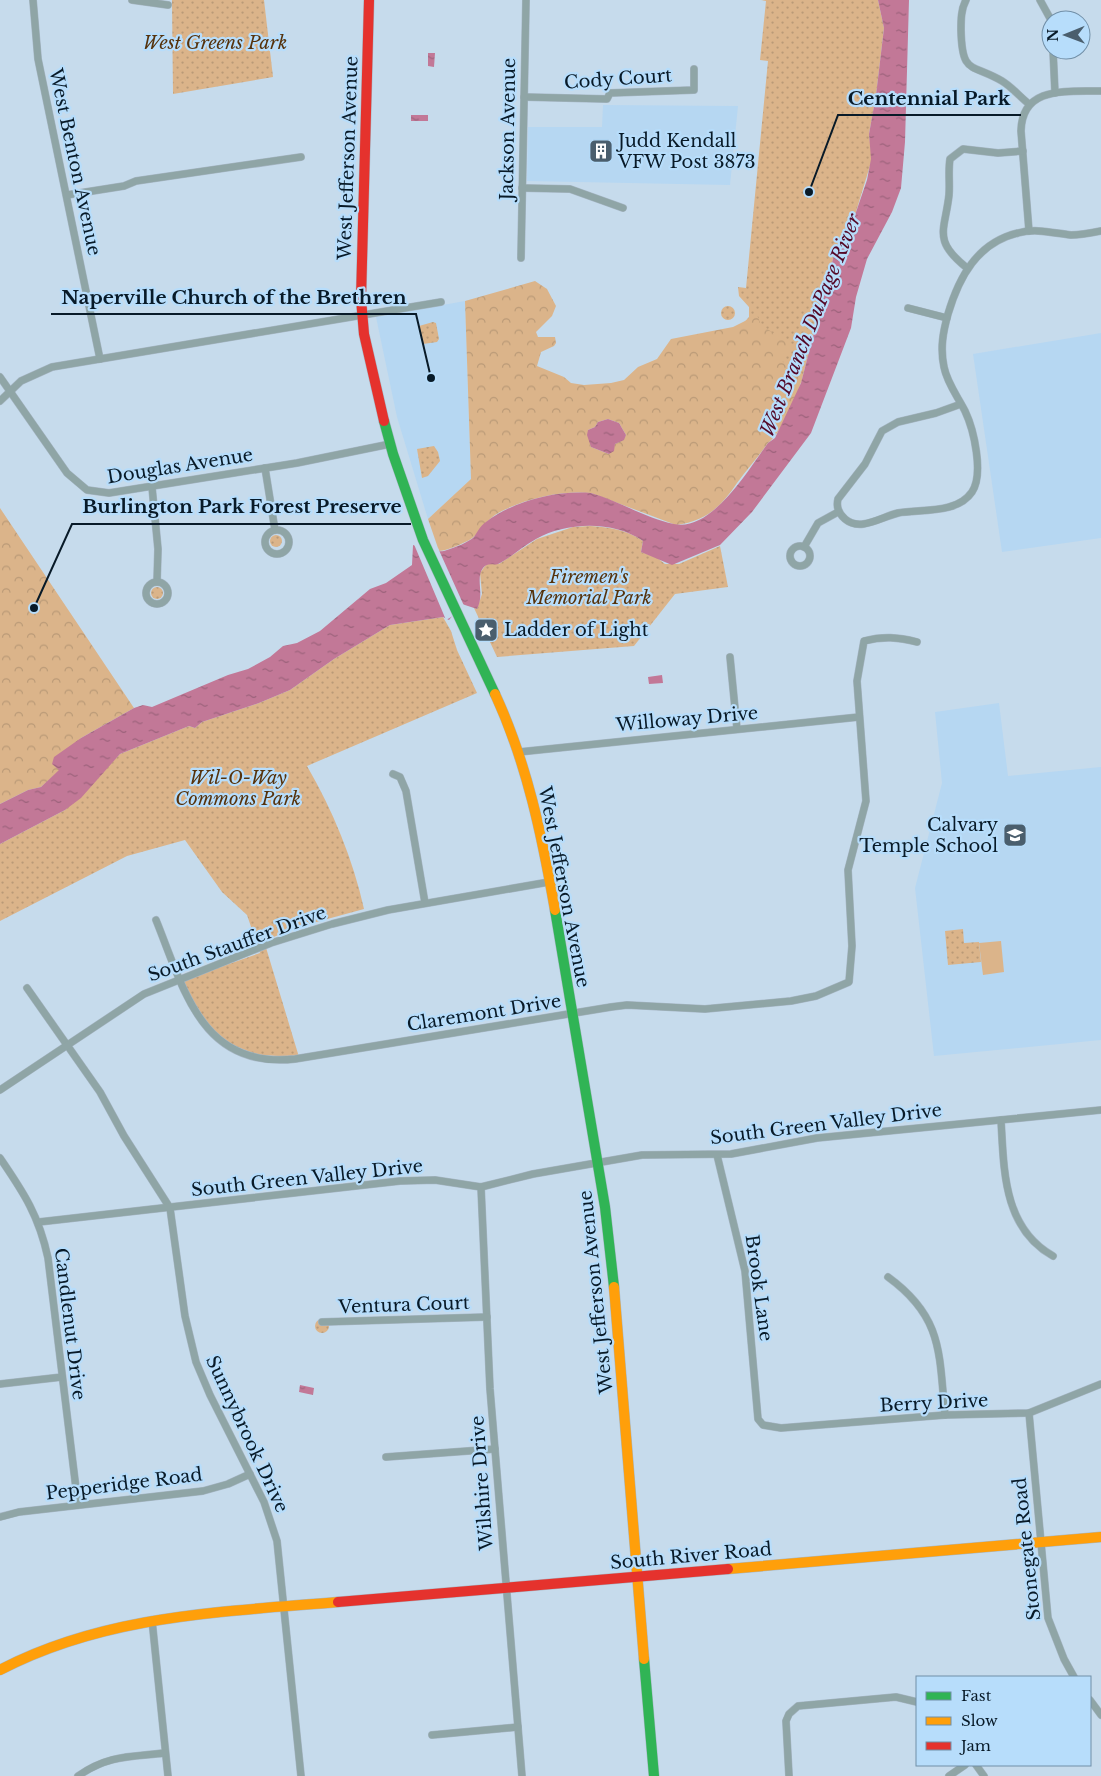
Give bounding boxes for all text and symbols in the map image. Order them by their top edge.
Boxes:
north arrow [1041,10,1091,60]
text: N [1044,28,1062,42]
park label: West Greens Park [143,32,287,54]
street label: West Jefferson Avenue [333,55,363,262]
street label: Jackson Avenue [496,58,520,202]
street label: Cody Court [563,64,673,94]
street label: West Benton Avenue [44,65,106,258]
callout: Centennial Park [838,81,1021,115]
text: Centennial Park [848,87,1011,110]
place label: Judd Kendall VFW Post 3873 [616,130,756,173]
building icon: Judd Kendall VFW Post 3873 [588,138,614,164]
water label: West Branch DuPage River [755,209,866,440]
callout: Naperville Church of the Brethren [51,280,416,314]
text: Naperville Church of the Brethren [61,286,407,309]
street label: Douglas Avenue [105,444,255,488]
callout: Burlington Park Forest Preserve [72,490,411,524]
text: Burlington Park Forest Preserve [82,495,402,518]
park label: Firemen's Memorial Park [526,566,651,609]
place icon: Ladder of Light [473,617,499,643]
place label: Ladder of Light [504,619,649,641]
street label: Willoway Drive [614,702,759,736]
park label: Wil-O-Way Commons Park [175,767,301,810]
street label: West Jefferson Avenue [534,784,594,989]
place label: Calvary Temple School [859,814,998,857]
school or university icon: Calvary Temple School [1002,822,1028,848]
street label: South Stauffer Drive [145,901,329,987]
street label: Claremont Drive [405,990,563,1036]
street label: South Green Valley Drive [709,1099,943,1149]
street label: South Green Valley Drive [190,1155,424,1201]
street label: West Jefferson Avenue [574,1189,618,1396]
street label: Brook Lane [741,1233,777,1343]
street label: Candlenut Drive [50,1247,90,1401]
street label: Ventura Court [337,1292,470,1318]
street label: Sunnybrook Drive [201,1352,293,1516]
street label: Berry Drive [879,1389,989,1417]
street label: Wilshire Drive [466,1415,498,1552]
street label: Pepperidge Road [44,1463,204,1505]
street label: Stonegate Road [1009,1476,1045,1622]
street label: South River Road [609,1538,773,1574]
legend [916,1676,1091,1766]
text: Fast [961,1686,992,1705]
text: Slow [961,1711,998,1730]
text: Jam [959,1736,991,1755]

